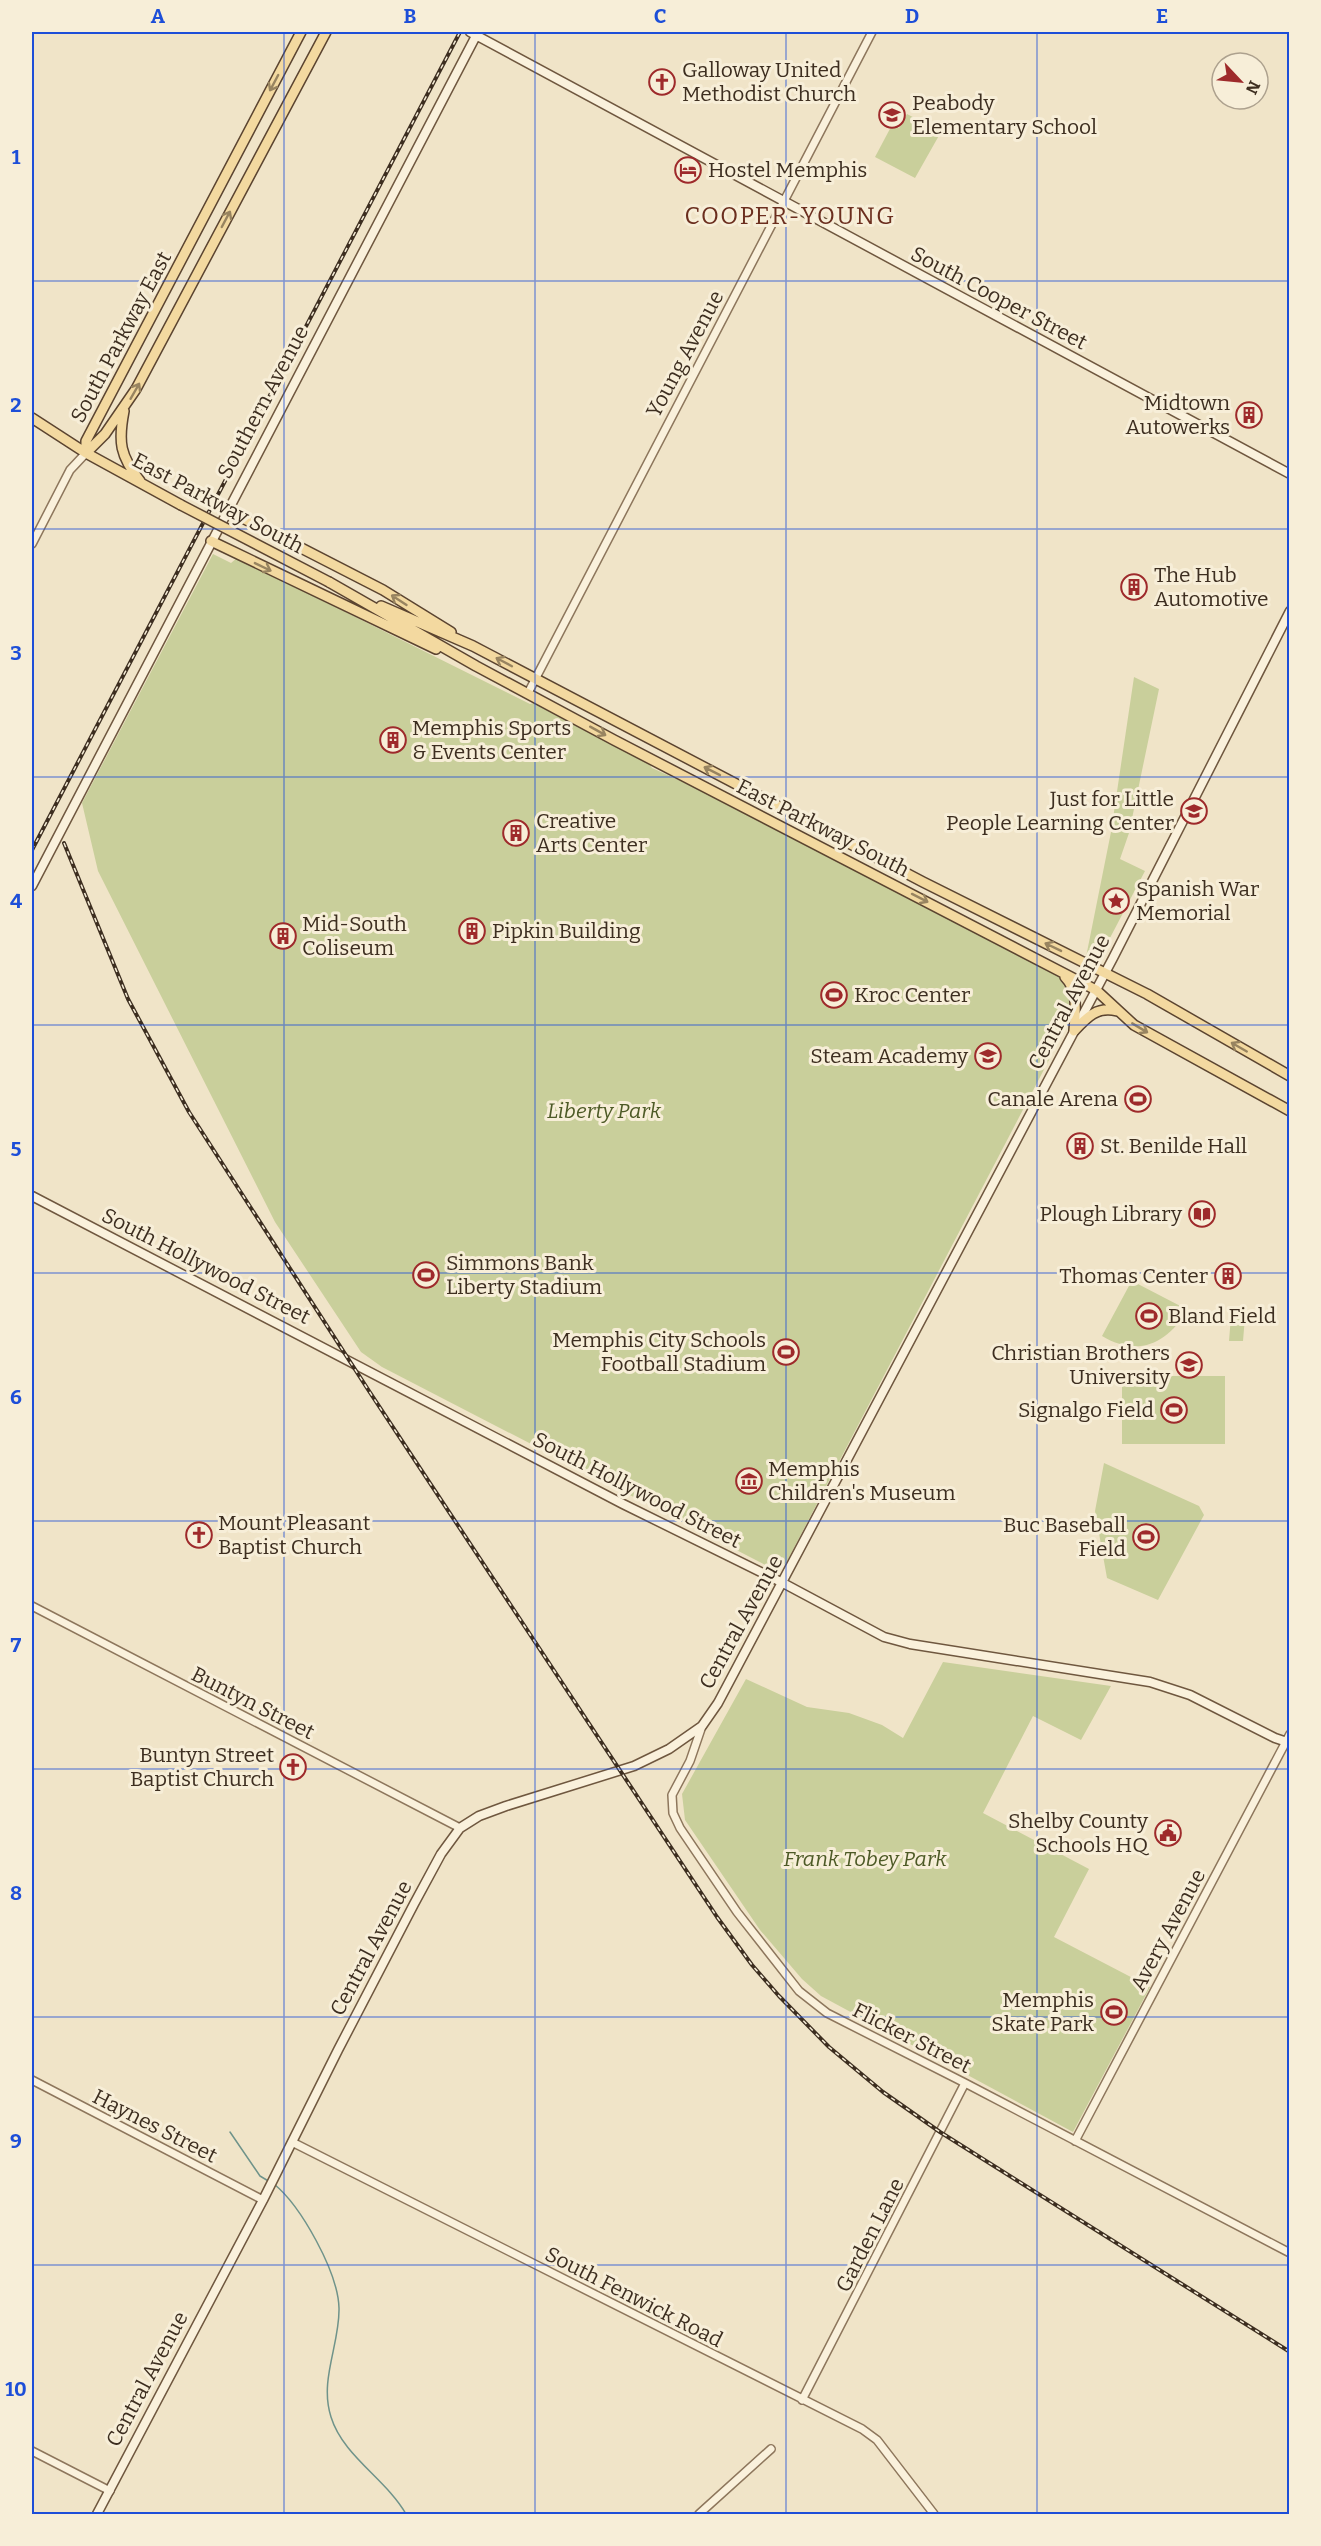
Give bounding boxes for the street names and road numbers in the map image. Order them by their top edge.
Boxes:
street label: South Cooper Street [906,241,1092,356]
street label: South Parkway East [65,246,177,427]
street label: Young Avenue [641,286,729,422]
street label: Southern Avenue [212,321,314,483]
street label: East Parkway South [128,447,308,559]
street label: East Parkway South [732,773,914,883]
street label: Central Avenue [1022,930,1116,1074]
street label: South Hollywood Street [97,1202,315,1330]
street label: South Hollywood Street [528,1426,746,1554]
street label: Central Avenue [693,1550,789,1694]
street label: Buntyn Street [187,1661,319,1745]
street label: Avery Avenue [1125,1864,1211,1996]
street label: Central Avenue [324,1876,418,2020]
street label: Flicker Street [848,1997,976,2079]
street label: Haynes Street [88,2083,222,2169]
street label: Garden Lane [830,2174,910,2296]
street label: South Fenwick Road [541,2241,727,2353]
street label: Central Avenue [100,2307,194,2451]

